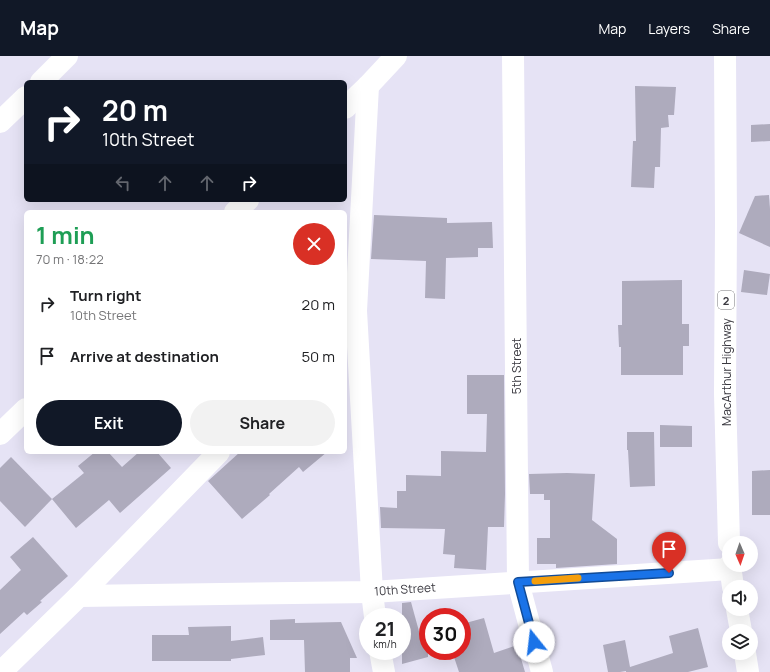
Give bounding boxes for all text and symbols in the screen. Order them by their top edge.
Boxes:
text: Map [20,15,59,41]
text: Map [598,19,626,38]
text: Layers [648,19,690,38]
text: Share [712,19,750,38]
text: 20 m [102,91,168,129]
icon: right [36,96,88,148]
text: 10th Street [102,127,194,151]
icon: left [112,172,134,194]
icon: ahead [154,172,176,194]
icon: ahead [196,172,218,194]
icon: right [238,172,260,194]
text: 1 min [36,218,95,251]
button: close [293,223,335,265]
text: 70 m · 18:22 [36,250,104,268]
text: Turn right [70,285,141,306]
road number: 2 [718,291,734,309]
icon: right [36,293,58,315]
text: 20 m [302,294,335,315]
text: 10th Street [70,306,137,324]
street label: MacArthur Highway [718,317,735,426]
street label: 5th Street [508,338,525,394]
icon: arrive [36,345,58,367]
text: Arrive at destination [70,346,219,367]
text: 50 m [301,346,335,367]
button: Exit [36,400,182,446]
button: Share [190,400,335,446]
pin [652,532,686,573]
north arrow [722,536,758,572]
map controls [722,536,758,660]
icon: arrive [658,538,680,560]
street label: 10th Street [374,578,436,600]
button: sound [722,580,758,616]
speed limit sign: 30 [419,608,471,660]
text: 21 [375,615,395,642]
position arrow [513,621,555,663]
button: layers [722,624,758,660]
text: km/h [373,637,397,651]

